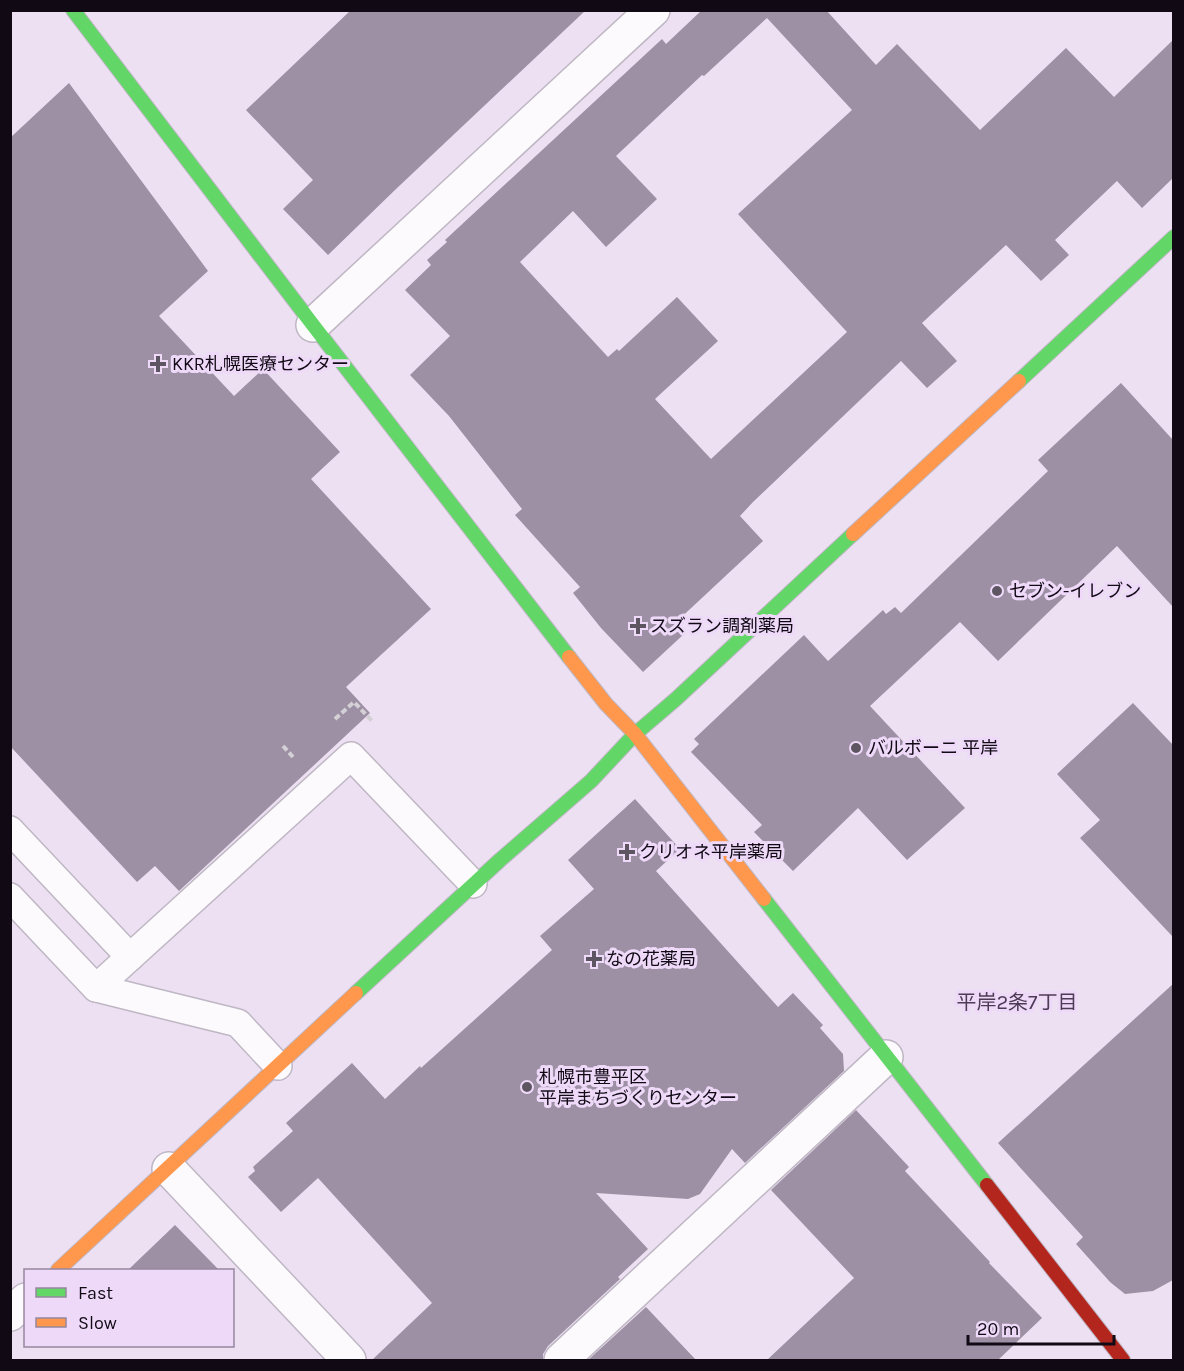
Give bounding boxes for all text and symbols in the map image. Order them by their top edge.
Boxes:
place label: KKR札幌医療センター [172,353,349,375]
marker: KKR札幌医療センター [149,355,167,373]
place label: セブン-イレブン [1009,580,1141,602]
marker: セブン-イレブン [990,584,1004,598]
place label: スズラン調剤薬局 [650,615,794,637]
marker: スズラン調剤薬局 [631,619,645,633]
place label: バルボーニ 平岸 [868,737,998,759]
marker: バルボーニ 平岸 [849,741,863,755]
place label: クリオネ平岸薬局 [639,841,783,863]
marker: クリオネ平岸薬局 [620,845,634,859]
place label: なの花薬局 [606,948,696,970]
marker: なの花薬局 [587,952,601,966]
district label: 平岸2条7丁目 [957,991,1077,1014]
place label: 札幌市豊平区 平岸まちづくりセンター [539,1066,737,1109]
marker: 札幌市豊平区 平岸まちづくりセンター [520,1080,534,1094]
legend [24,1269,234,1347]
text: Fast [78,1282,113,1304]
scale bar [968,1308,1114,1346]
text: Slow [78,1312,117,1334]
text: 20 m [977,1318,1019,1340]

